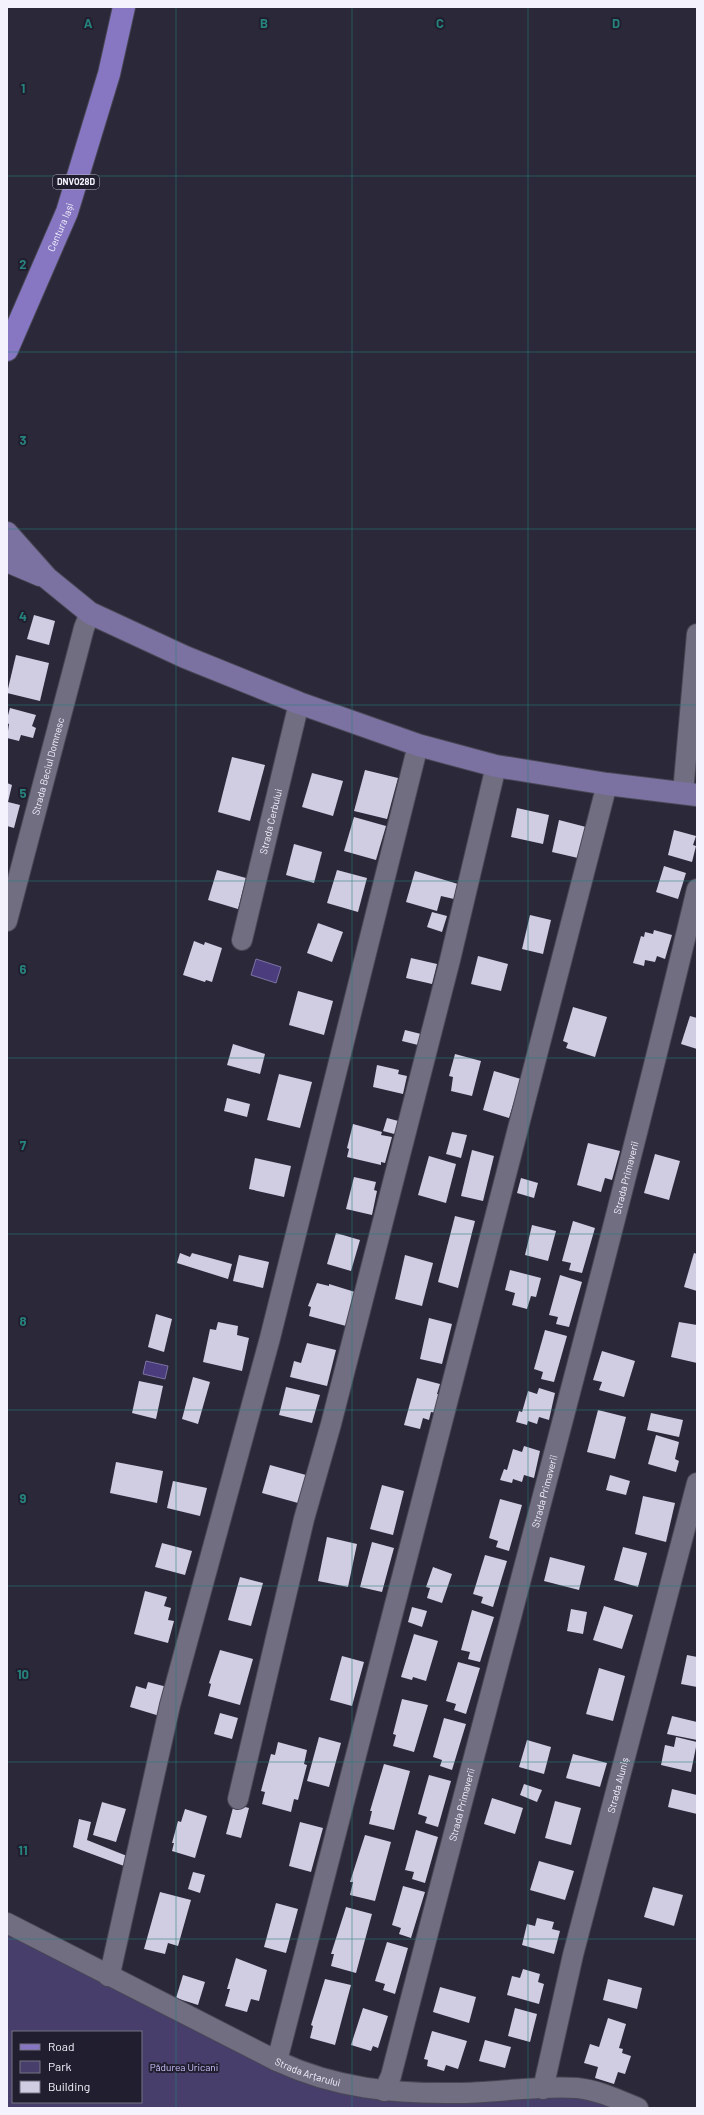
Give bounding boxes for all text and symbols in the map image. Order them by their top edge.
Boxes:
text: A [84,15,93,31]
text: B [260,15,268,31]
text: C [436,15,444,31]
text: D [612,15,620,31]
text: 1 [21,80,25,96]
road number: DNVO28D [53,175,99,189]
street label: Centura Iași [45,201,75,253]
text: 2 [19,256,27,272]
text: 3 [19,432,27,448]
text: 4 [19,608,27,624]
street label: Strada Beciul Domnesc [29,716,66,816]
text: 5 [19,785,27,801]
street label: Strada Cerbului [257,787,284,855]
text: 6 [20,961,27,977]
text: 7 [20,1137,27,1153]
street label: Strada Primaverii [611,1140,641,1216]
text: 8 [19,1313,27,1329]
street label: Strada Primaverii [529,1453,559,1529]
text: 9 [20,1490,27,1506]
text: 10 [17,1666,29,1682]
street label: Strada Aluniș [605,1756,631,1814]
street label: Strada Primaverii [446,1767,477,1842]
text: 11 [18,1842,28,1858]
legend [12,2031,142,2103]
text: Road [48,2039,75,2053]
street label: Strada Arțarului [273,2055,342,2089]
text: Park [48,2059,72,2073]
park label: Pădurea Uricani [150,2061,218,2073]
text: Building [48,2079,90,2093]

